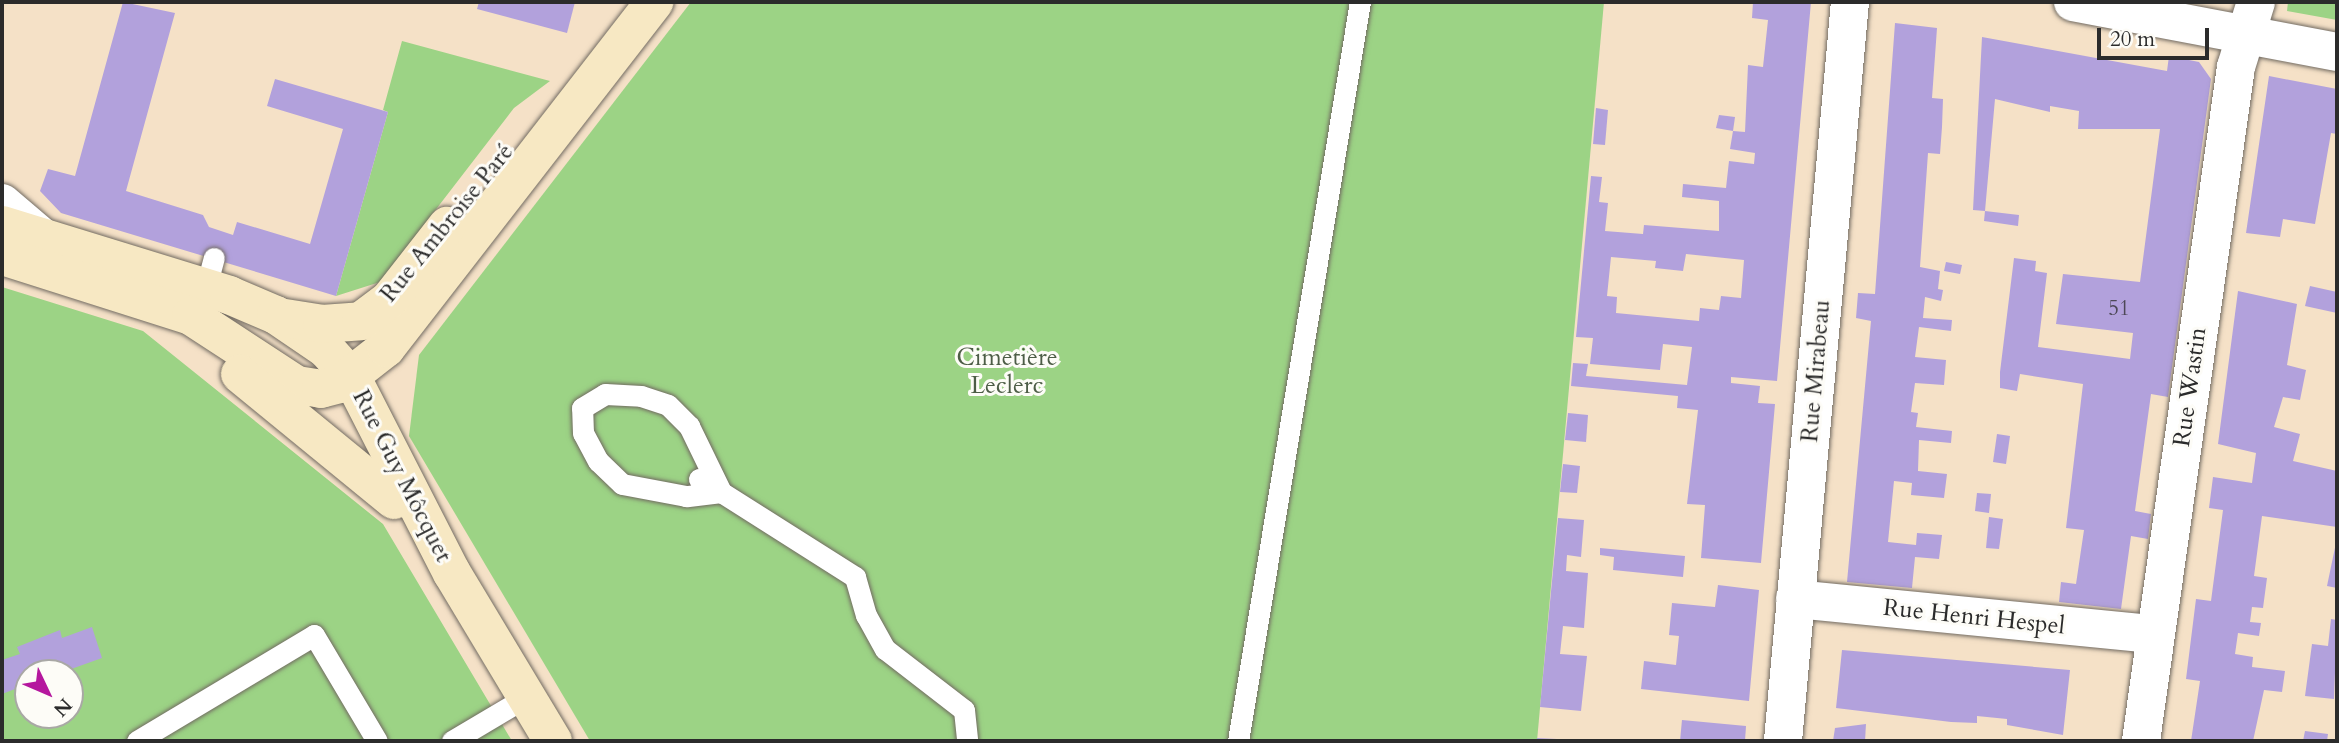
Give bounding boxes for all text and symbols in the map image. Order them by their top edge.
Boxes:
scale bar [2101,14,2213,58]
text: 20 m [2110,25,2155,54]
street label: Rue Ambroise Paré [374,138,520,308]
house number: 51 [2108,296,2130,322]
street label: Rue Mirabeau [1795,299,1837,443]
street label: Rue Wastin [2167,326,2213,448]
park label: Cimetière Leclerc [956,344,1058,400]
street label: Rue Guy Môcquet [346,385,458,567]
street label: Rue Henri Hespel [1882,593,2066,641]
north arrow [14,659,84,729]
text: N [48,692,78,722]

